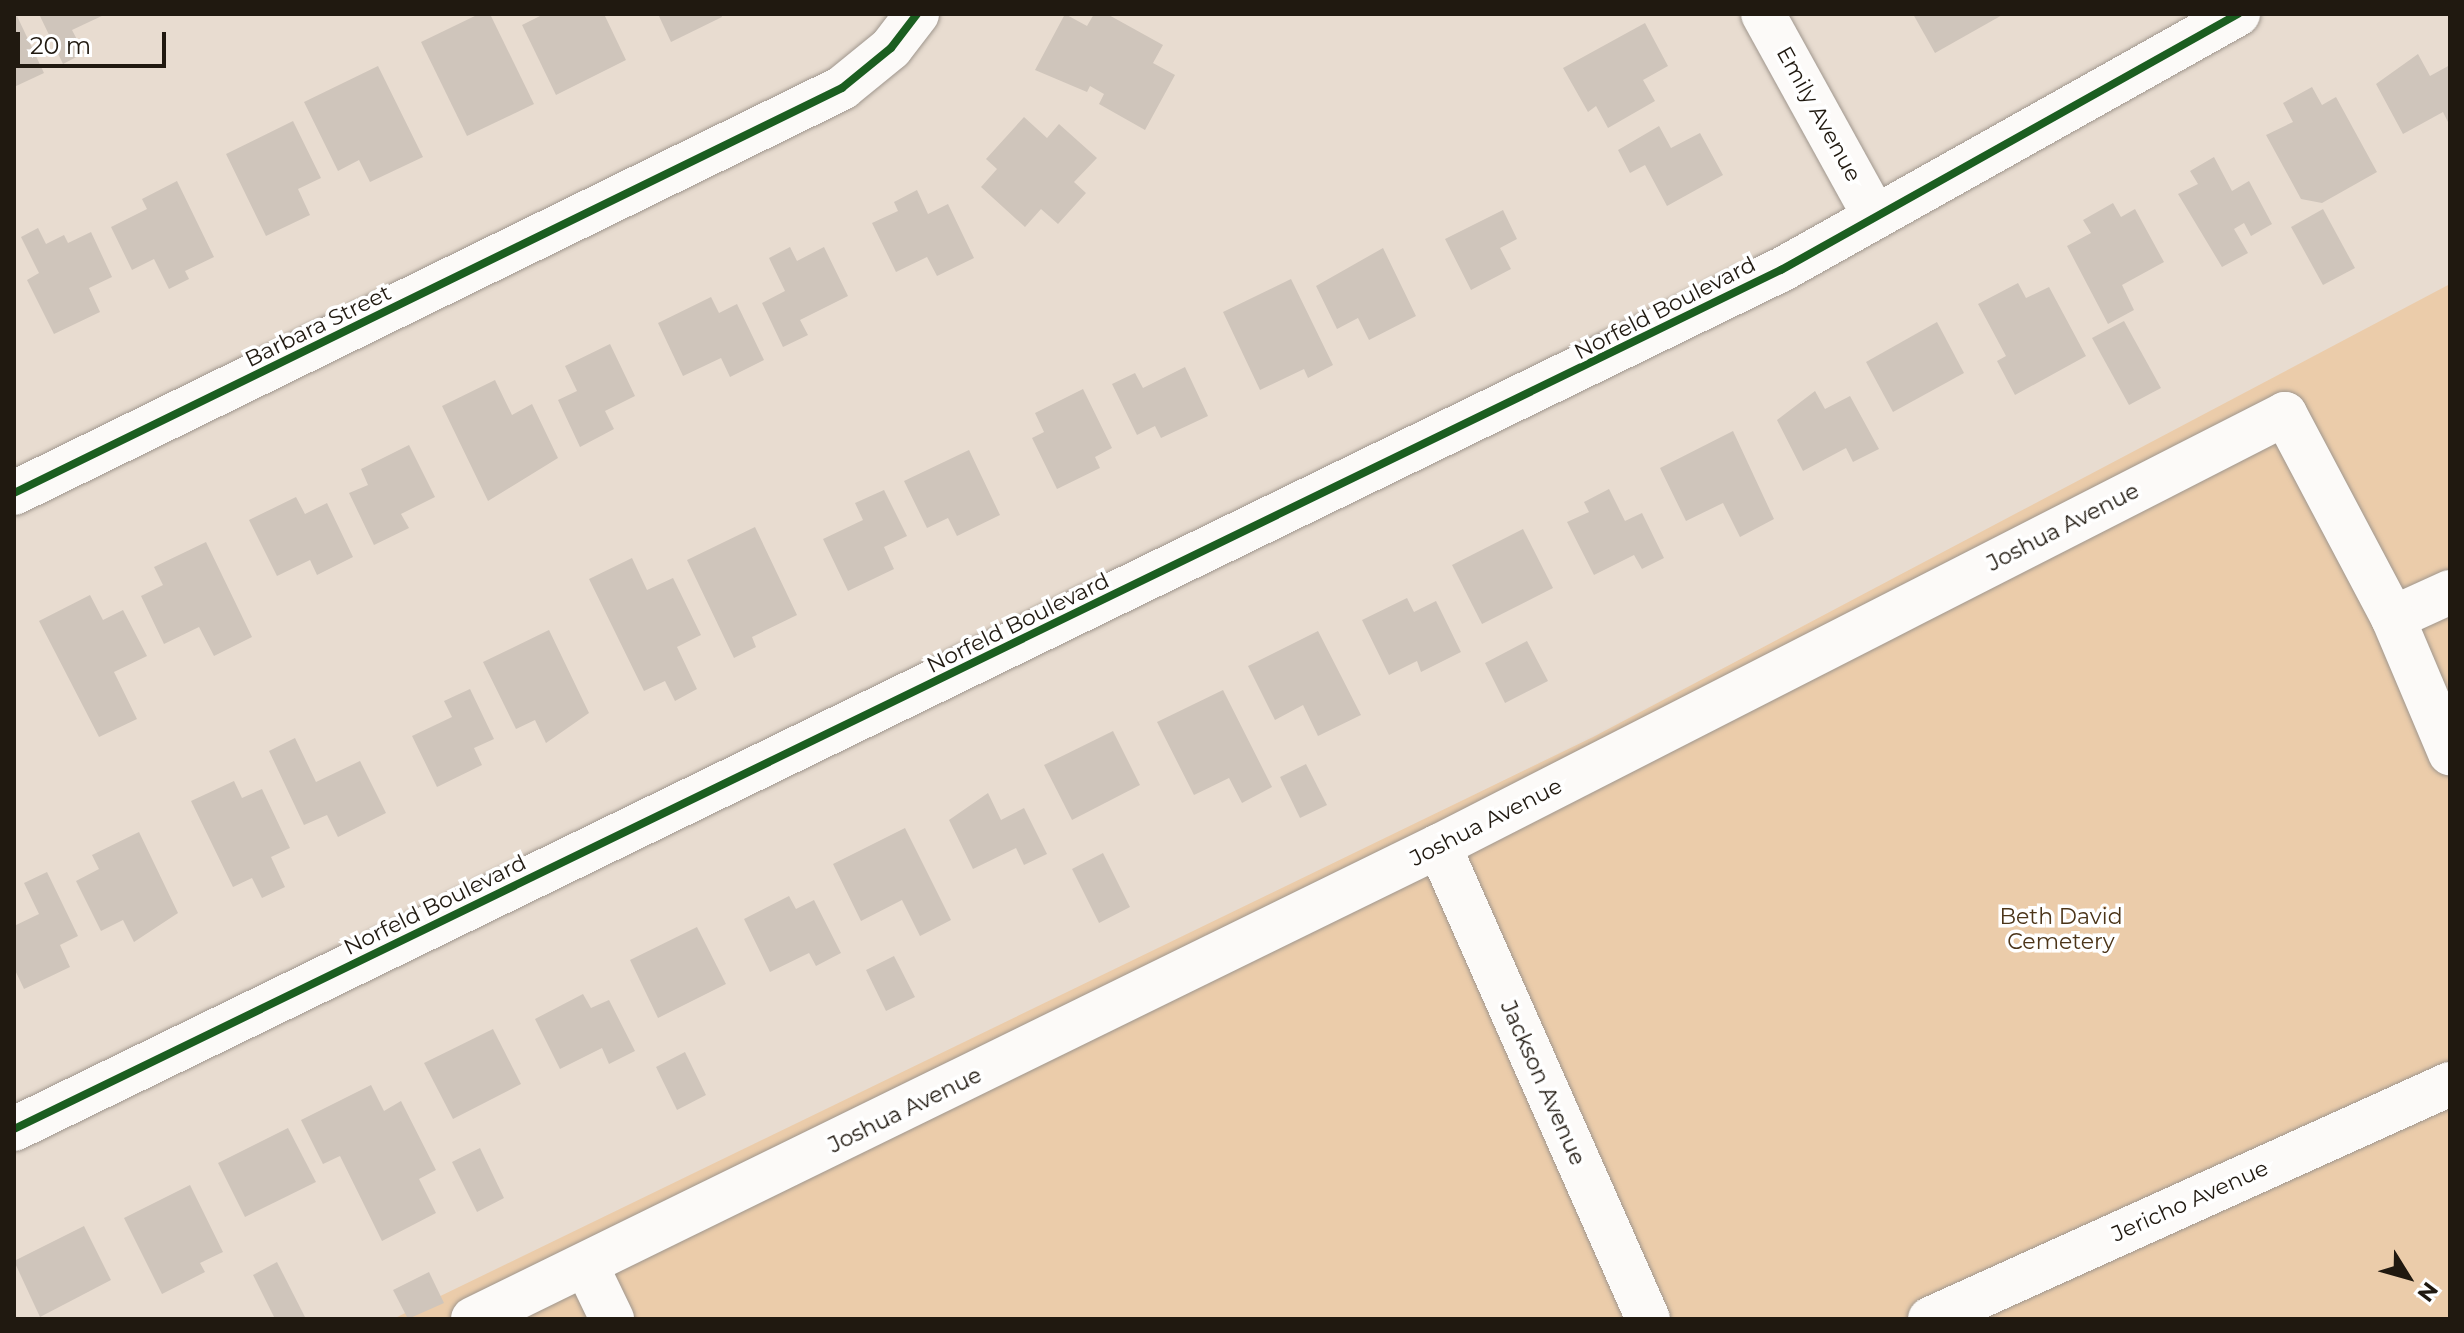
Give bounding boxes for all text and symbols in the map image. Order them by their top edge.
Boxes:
scale bar [20,16,170,66]
text: 20 m [30,31,91,60]
street label: Emily Avenue [1771,42,1867,186]
street label: Norfeld Boulevard [1570,251,1760,365]
street label: Barbara Street [241,279,395,373]
street label: Joshua Avenue [1983,477,2143,577]
street label: Norfeld Boulevard [922,567,1114,679]
street label: Joshua Avenue [1406,772,1566,872]
street label: Norfeld Boulevard [339,849,531,961]
park label: Beth David Cemetery [1999,903,2123,954]
street label: Jackson Avenue [1495,997,1591,1169]
street label: Joshua Avenue [824,1062,986,1158]
street label: Jericho Avenue [2108,1155,2272,1247]
north arrow [2368,1237,2448,1317]
text: N [2411,1277,2444,1307]

